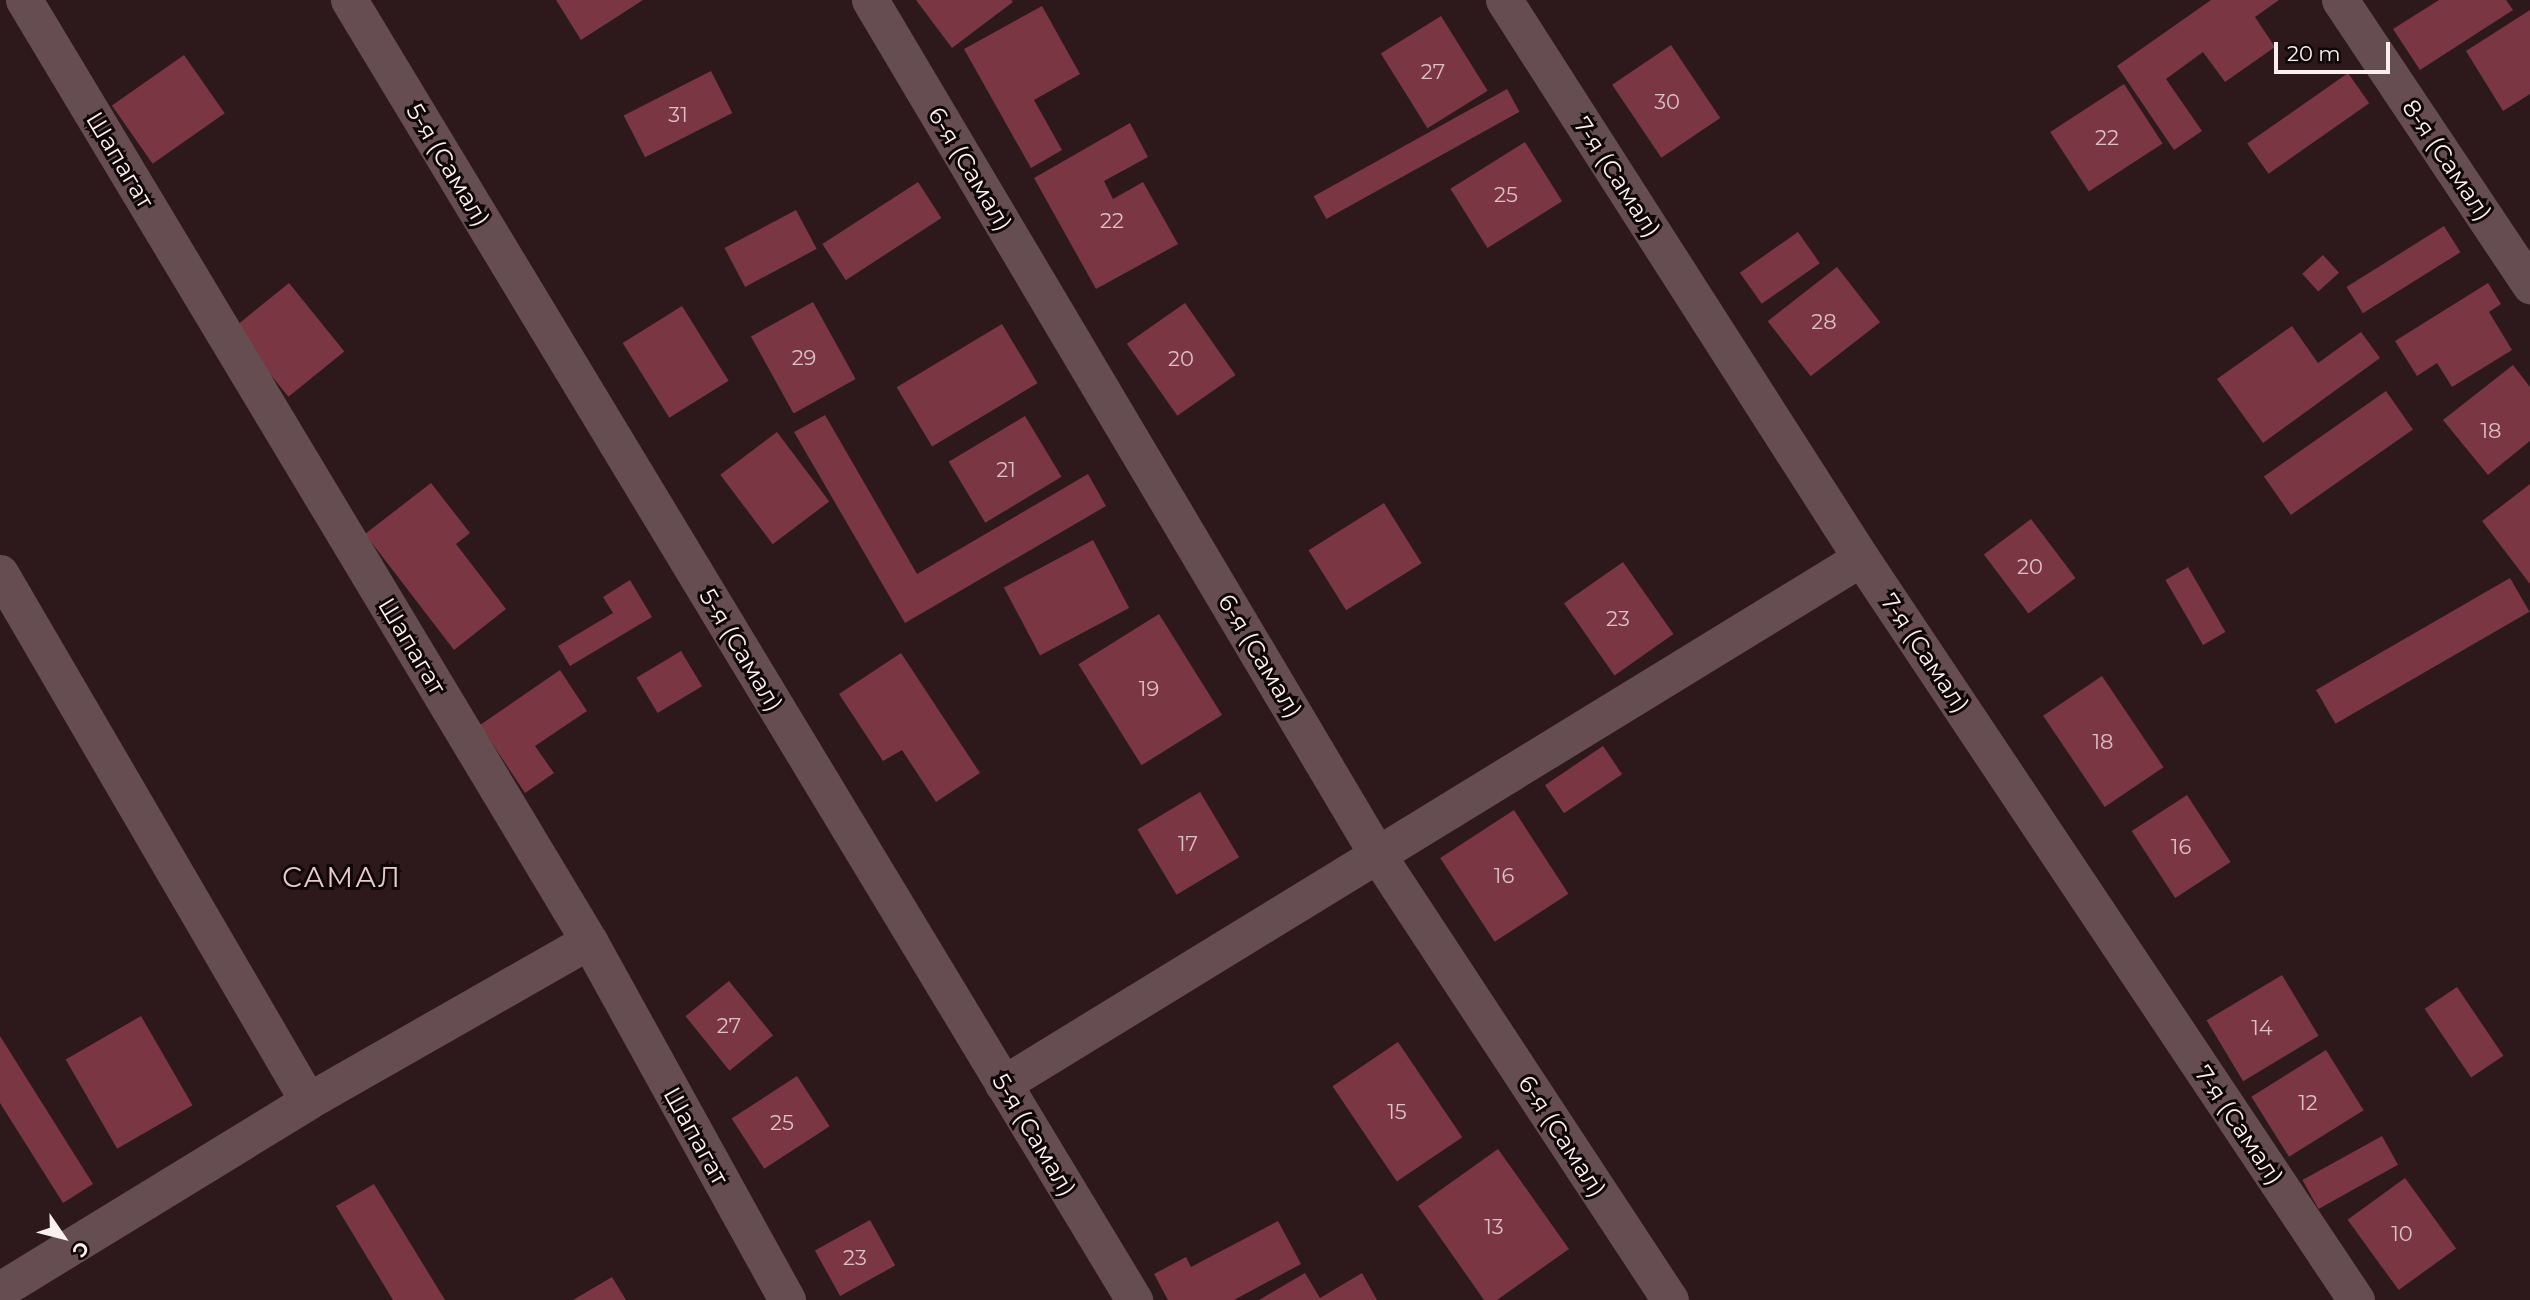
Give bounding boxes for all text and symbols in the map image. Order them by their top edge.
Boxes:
scale bar [2278,28,2394,72]
text: 20 m [2287,41,2341,66]
house number: 27 [1421,59,1445,85]
house number: 30 [1654,89,1680,115]
street label: 8-я (Самал) [2396,94,2498,226]
street label: 5-я (Самал) [400,98,496,232]
house number: 31 [668,102,688,128]
street label: 6-я (Самал) [922,102,1018,236]
street label: Шапагат [80,107,160,213]
street label: 7-я (Самал) [1568,112,1666,242]
house number: 22 [2095,125,2119,151]
house number: 25 [1494,182,1518,208]
house number: 22 [1100,208,1124,234]
house number: 28 [1811,309,1837,335]
house number: 29 [792,345,816,371]
house number: 20 [1168,346,1194,372]
house number: 18 [2481,418,2501,444]
house number: 21 [996,457,1016,483]
house number: 20 [2017,554,2043,580]
street label: 5-я (Самал) [693,583,789,717]
street label: 7-я (Самал) [1875,588,1975,718]
street label: 6-я (Самал) [1212,589,1308,723]
street label: Шапагат [372,593,452,699]
house number: 23 [1606,606,1630,632]
house number: 19 [1139,676,1159,702]
house number: 18 [2093,729,2113,755]
house number: 17 [1178,831,1198,857]
house number: 16 [2171,834,2191,860]
district label: САМАЛ [283,860,401,894]
house number: 16 [1494,863,1514,889]
house number: 27 [717,1013,741,1039]
house number: 14 [2251,1015,2273,1041]
street label: 7-я (Самал) [2189,1060,2289,1190]
street label: 5-я (Самал) [986,1068,1082,1202]
street label: 6-я (Самал) [1512,1070,1612,1202]
street label: Шапагат [657,1082,735,1190]
house number: 12 [2298,1090,2318,1116]
house number: 15 [1387,1099,1407,1125]
house number: 25 [770,1110,794,1136]
north arrow [28,1202,98,1272]
house number: 13 [1484,1214,1504,1240]
house number: 10 [2391,1221,2413,1247]
text: С [67,1237,94,1262]
house number: 23 [843,1245,867,1271]

